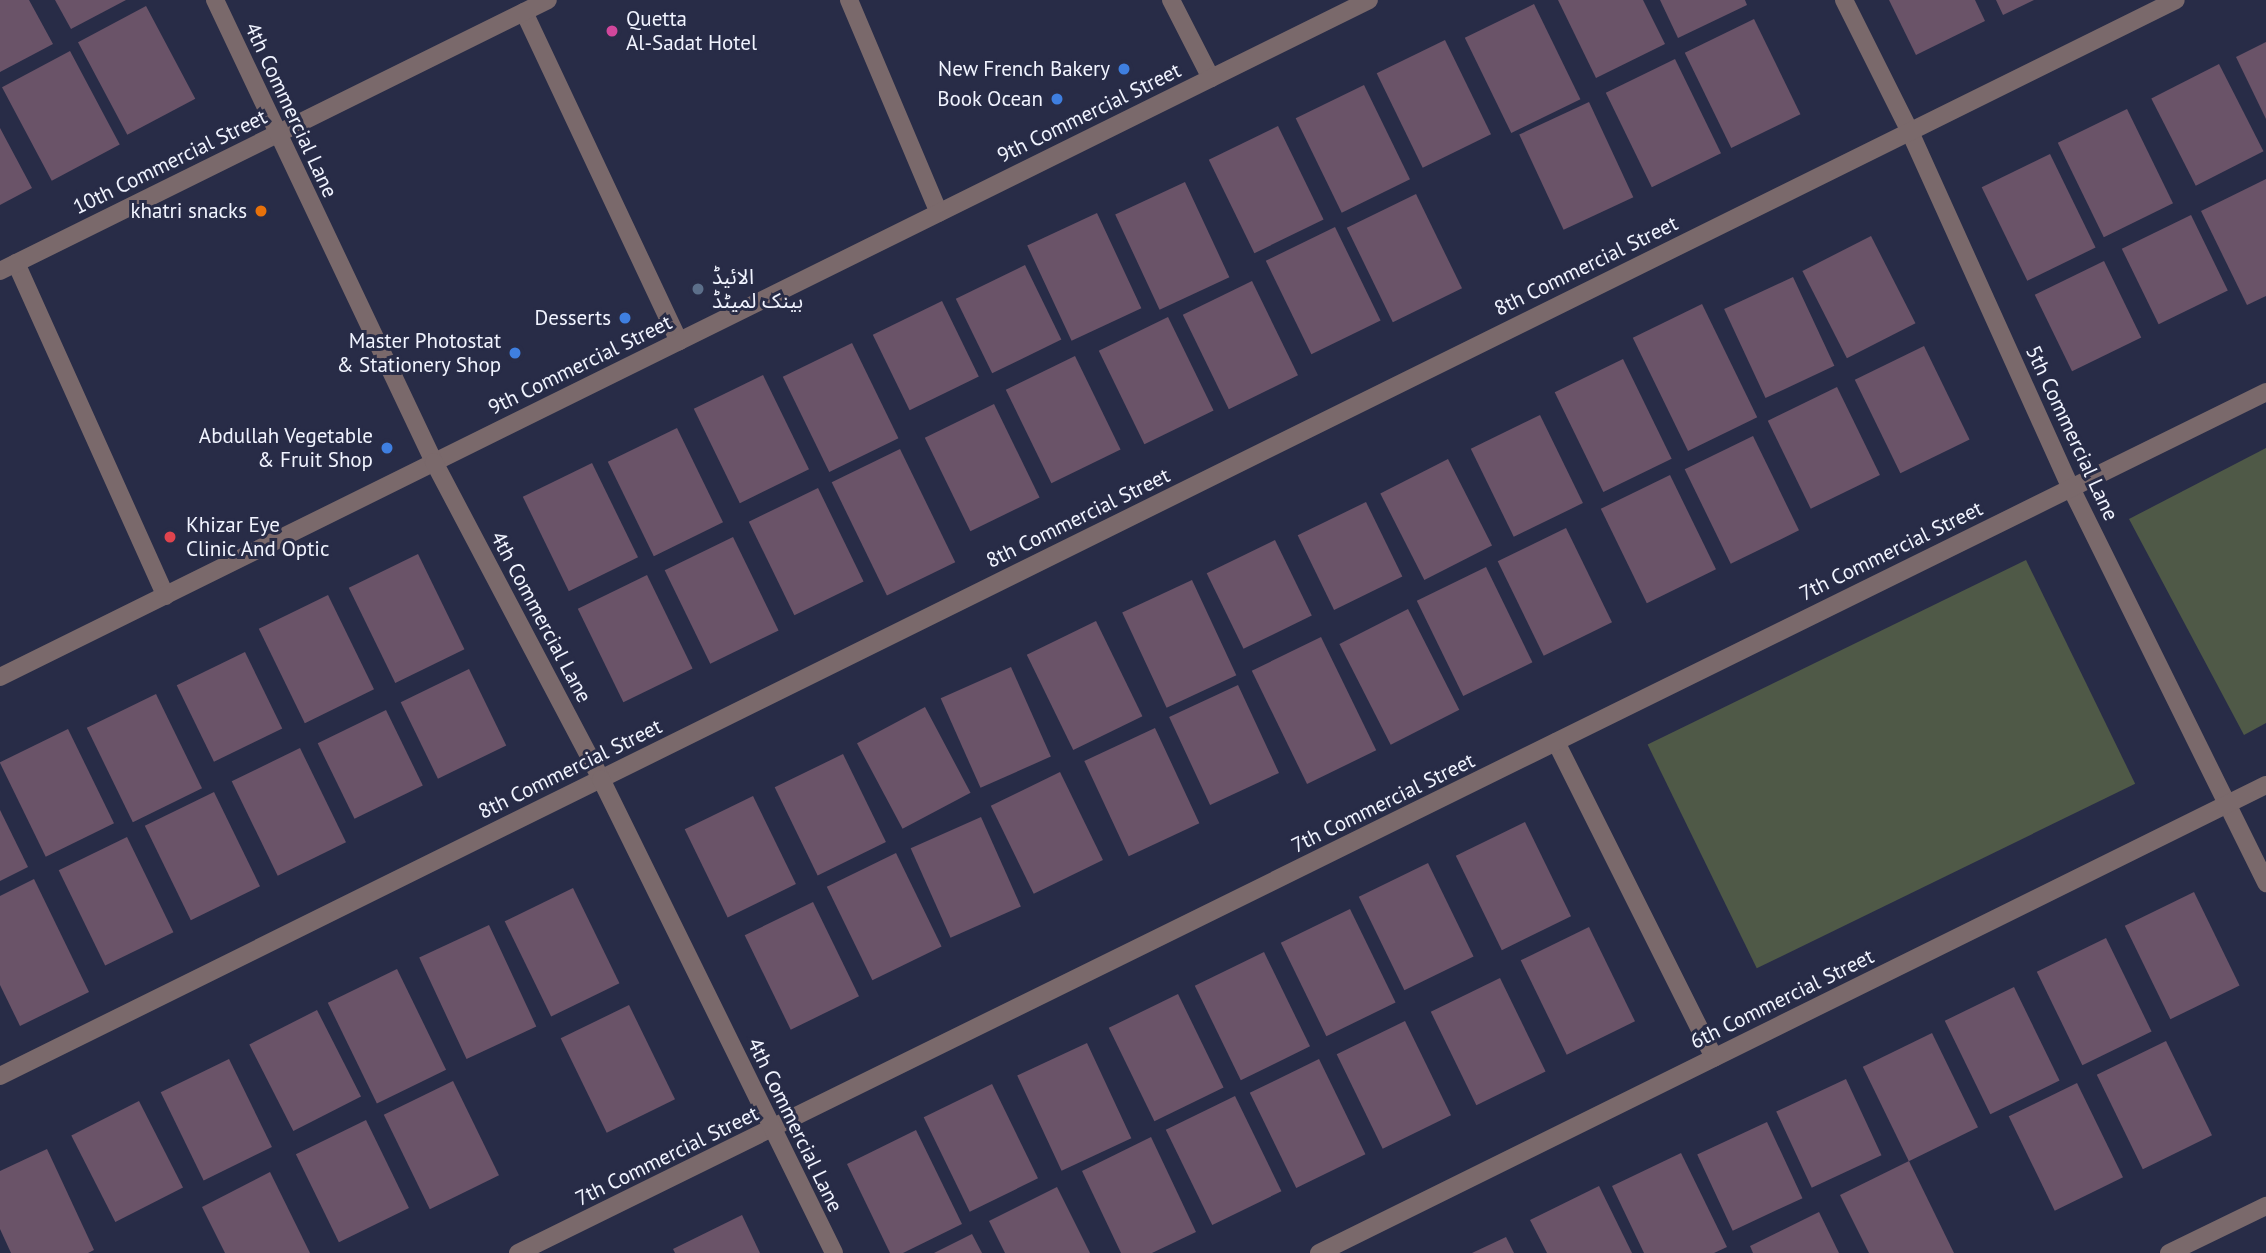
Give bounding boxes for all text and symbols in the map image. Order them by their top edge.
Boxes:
place label: Quetta Al-Sadat Hotel [626,6,757,56]
street label: 4th Commercial Lane [239,18,343,202]
marker: Quetta Al-Sadat Hotel [604,23,620,39]
place label: New French Bakery [938,56,1110,82]
street label: 9th Commercial Street [993,58,1185,168]
marker: New French Bakery [1116,61,1132,77]
place label: Book Ocean [937,86,1043,112]
marker: Book Ocean [1049,91,1065,107]
street label: 10th Commercial Street [69,104,271,220]
place label: khatri snacks [130,198,247,224]
marker: khatri snacks [253,203,269,219]
street label: 8th Commercial Street [1490,211,1682,321]
place label: الائیڈ بینک لمیٹڈ [712,264,803,314]
marker: الائیڈ بینک لمیٹڈ [690,281,706,297]
place label: Desserts [535,305,611,331]
street label: 9th Commercial Street [484,310,676,420]
marker: Desserts [617,310,633,326]
place label: Master Photostat & Stationery Shop [336,328,501,378]
street label: 5th Commercial Lane [2020,341,2124,525]
marker: Master Photostat & Stationery Shop [507,345,523,361]
place label: Abdullah Vegetable & Fruit Shop [198,423,373,473]
marker: Abdullah Vegetable & Fruit Shop [379,440,395,456]
street label: 8th Commercial Street [982,463,1174,573]
street label: 7th Commercial Street [1795,496,1987,606]
place label: Khizar Eye Clinic And Optic [186,512,331,562]
marker: Khizar Eye Clinic And Optic [160,527,180,547]
street label: 4th Commercial Lane [485,527,597,707]
street label: 8th Commercial Street [474,714,666,824]
street label: 7th Commercial Street [1287,748,1479,858]
street label: 6th Commercial Street [1686,944,1878,1054]
street label: 4th Commercial Lane [742,1034,848,1216]
street label: 7th Commercial Street [571,1101,763,1211]

